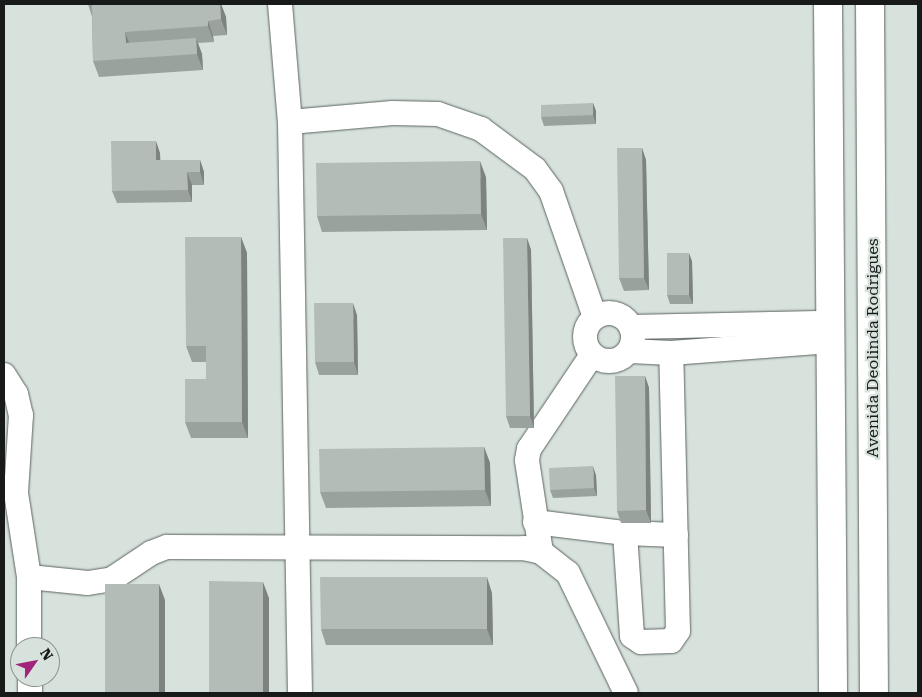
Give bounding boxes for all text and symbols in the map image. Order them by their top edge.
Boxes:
street label: Avenida Deolinda Rodrigues [863,238,883,458]
north arrow [10,637,60,687]
text: N [37,645,56,663]

